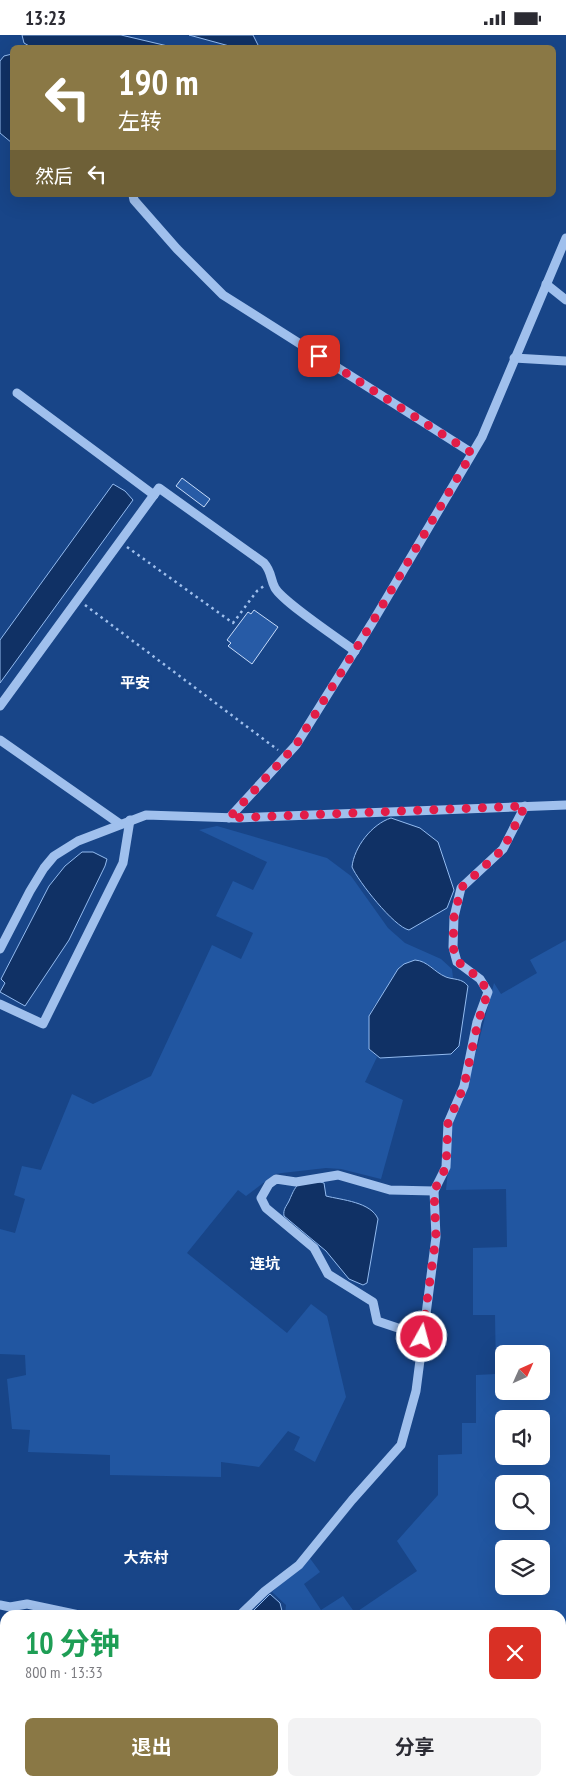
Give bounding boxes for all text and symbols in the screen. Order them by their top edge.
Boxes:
text: 13:23 [25,6,66,30]
text: 190 m [118,59,199,105]
icon: left [35,65,100,130]
text: 左转 [118,107,162,135]
icon: left [83,160,111,188]
text: 然后 [35,164,73,188]
pin [298,335,340,377]
icon: arrive [305,342,333,370]
district label: 平安 [120,673,150,692]
district label: 连坑 [250,1254,280,1273]
position arrow [395,1310,447,1362]
north arrow [495,1345,550,1400]
map controls [495,1345,550,1595]
button: sound [495,1410,550,1465]
button: search [495,1475,550,1530]
button: layers [495,1540,550,1595]
district label: 大东村 [123,1548,169,1567]
text: 10 分钟 [25,1623,120,1662]
button: close [489,1627,541,1679]
text: 800 m · 13:33 [25,1662,103,1682]
button: 退出 [25,1718,278,1776]
button: 分享 [288,1718,541,1776]

